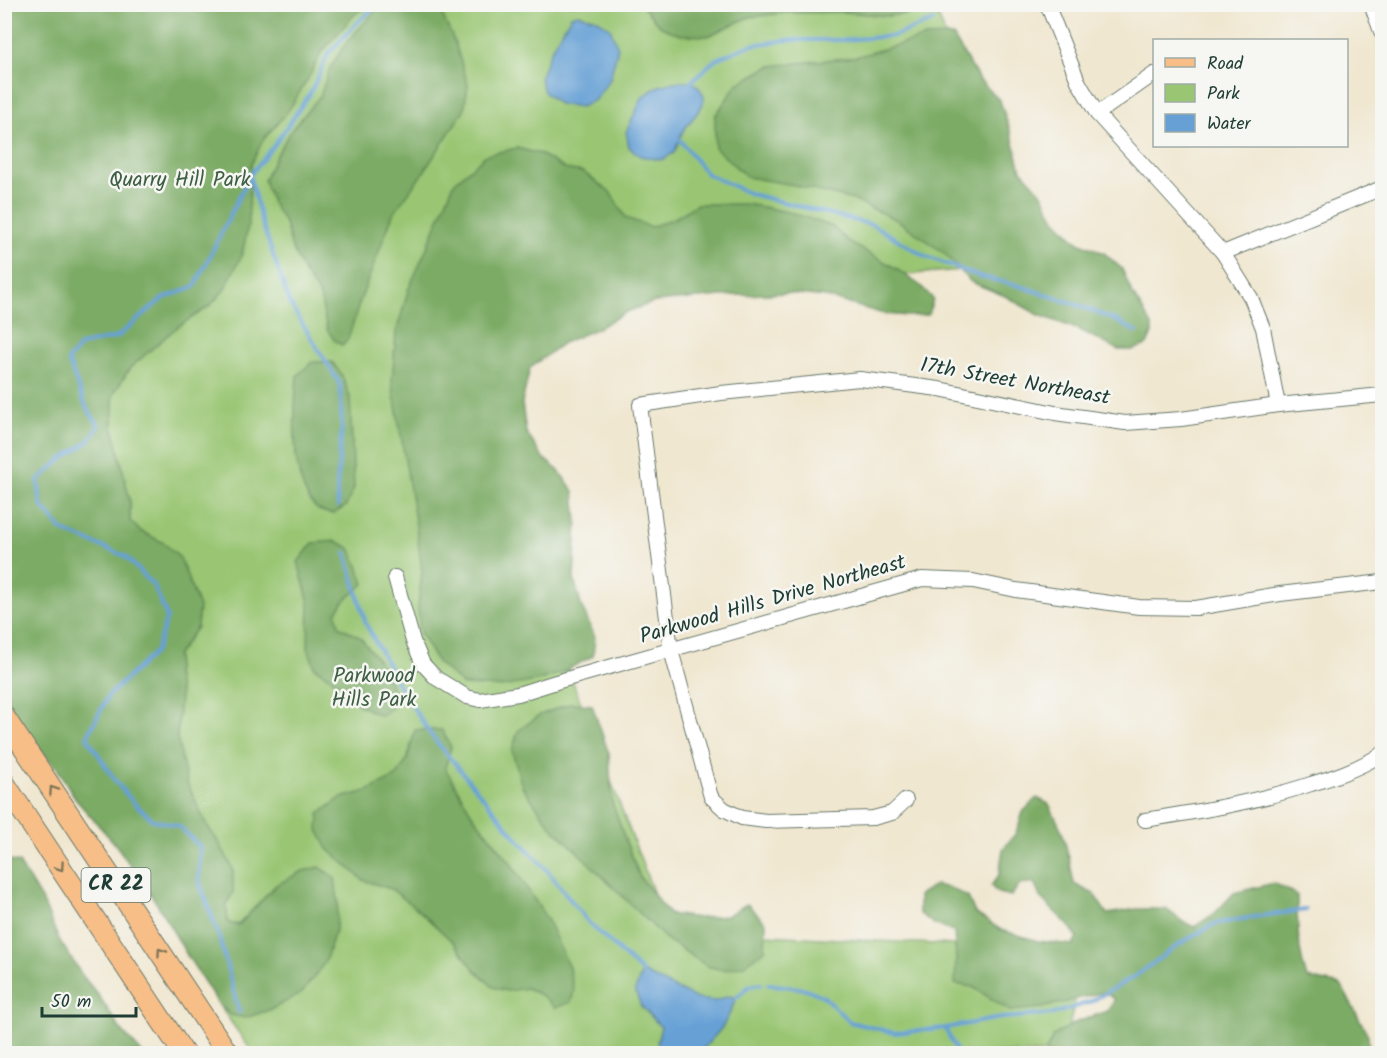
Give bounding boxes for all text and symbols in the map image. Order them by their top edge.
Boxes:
legend [1153,39,1348,147]
text: Road [1207,50,1244,79]
text: Park [1207,80,1240,109]
text: Water [1207,110,1252,139]
park label: Quarry Hill Park [109,164,251,197]
street label: 17th Street Northeast [917,349,1113,415]
street label: Parkwood Hills Drive Northeast [636,546,911,654]
park label: Parkwood Hills Park [332,660,417,717]
one-way arrow [49,786,60,797]
one-way arrow [53,861,65,871]
road number: CR 22 [82,868,150,902]
one-way arrow [157,948,168,959]
scale bar [42,980,136,1018]
text: 50 m [51,988,91,1017]

